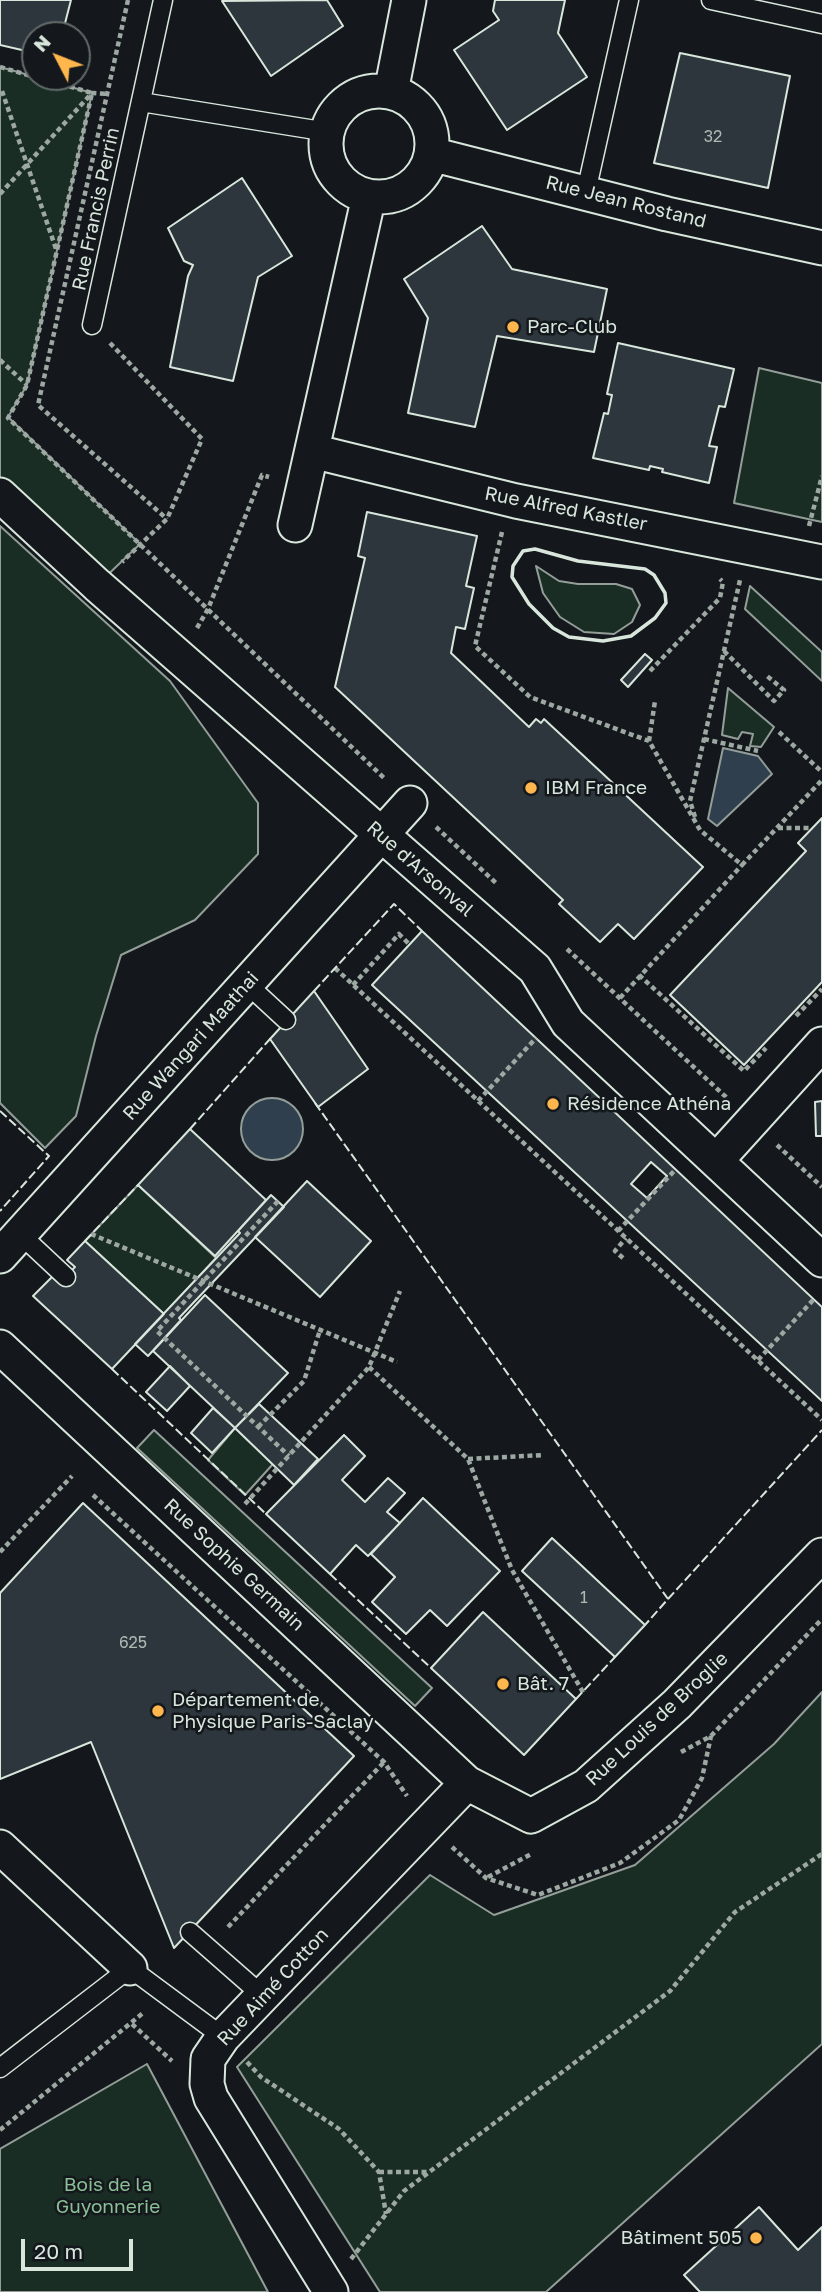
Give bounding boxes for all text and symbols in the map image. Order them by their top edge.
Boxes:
north arrow [21,21,91,91]
text: N [28,30,55,56]
street label: Rue Francis Perrin [68,125,124,293]
house number: 32 [704,127,722,147]
street label: Rue Jean Rostand [543,171,709,233]
place label: Parc-Club [527,316,617,338]
marker: Parc-Club [505,319,521,335]
street label: Rue Alfred Kastler [483,482,649,536]
place label: IBM France [545,777,647,799]
marker: IBM France [523,780,539,796]
street label: Rue d'Arsonval [362,816,478,922]
street label: Rue Wangari Maathai [118,967,264,1125]
place label: Résidence Athéna [567,1093,731,1115]
marker: Résidence Athéna [545,1096,561,1112]
street label: Rue Sophie Germain [159,1494,309,1636]
house number: 1 [580,1588,588,1608]
house number: 625 [119,1633,147,1653]
street label: Rue Louis de Broglie [581,1647,733,1791]
place label: Bât. 7 [517,1673,569,1695]
marker: Bât. 7 [495,1676,511,1692]
place label: Département de Physique Paris-Saclay [172,1689,374,1733]
marker: Département de Physique Paris-Saclay [150,1703,166,1719]
street label: Rue Aimé Cotton [213,1923,333,2051]
park label: Bois de la Guyonnerie [56,2174,160,2218]
scale bar [24,2226,136,2270]
place label: Bâtiment 505 [621,2227,742,2249]
marker: Bâtiment 505 [748,2230,764,2246]
text: 20 m [34,2238,83,2264]

